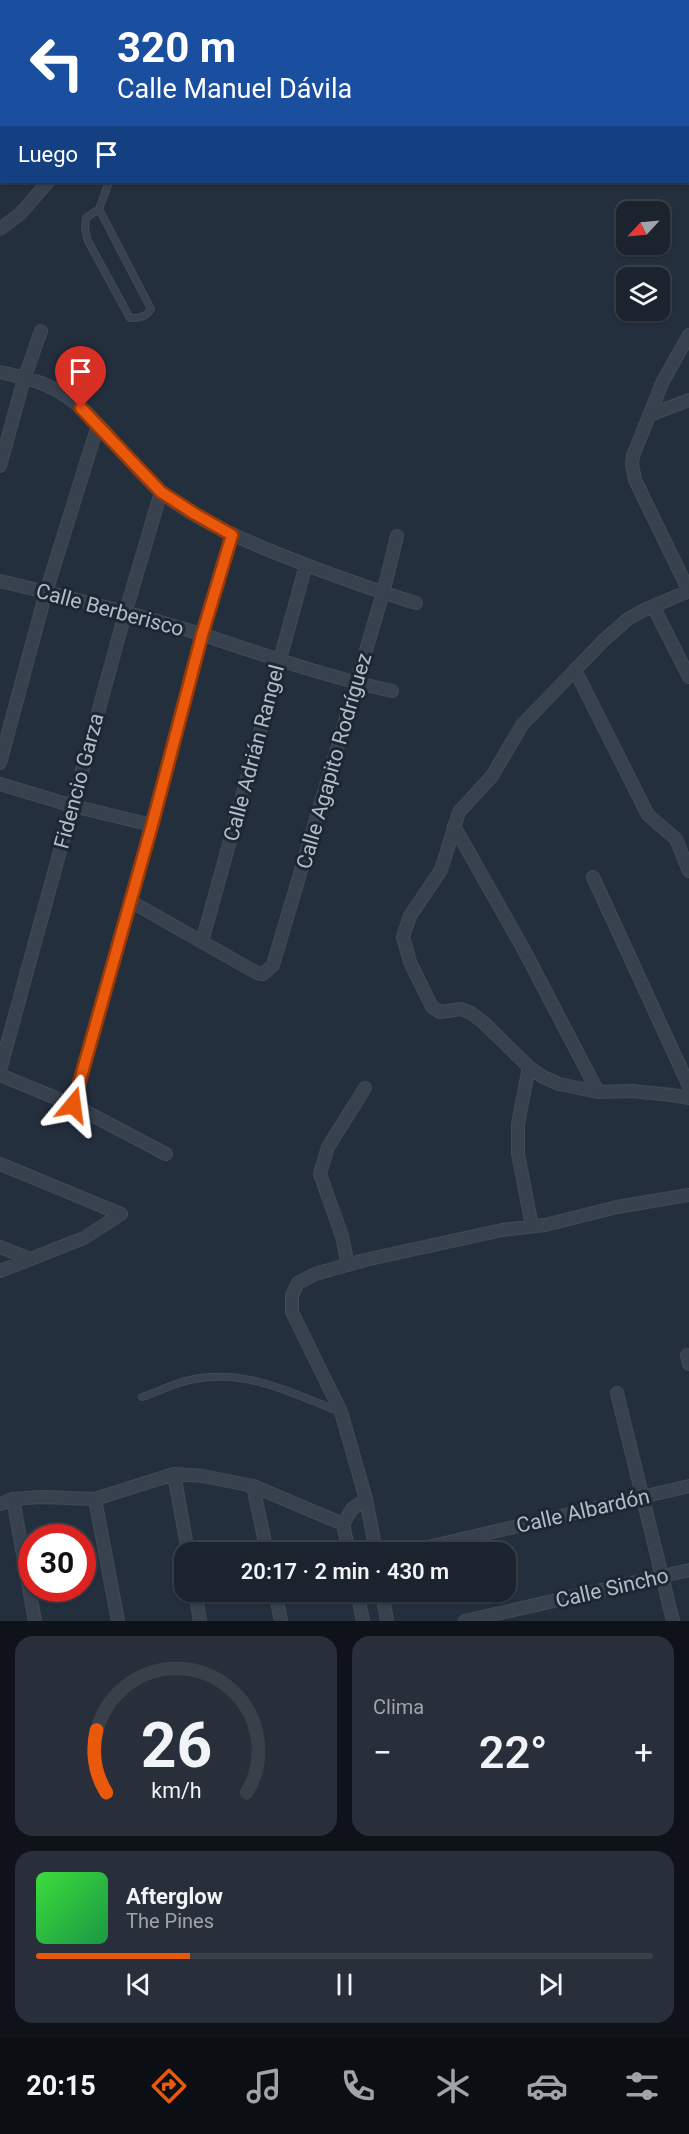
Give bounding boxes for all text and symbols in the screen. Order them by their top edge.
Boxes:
text: 320 m [117,23,236,72]
icon: left [18,24,96,102]
text: Calle Manuel Dávila [117,73,352,105]
icon: arrive [90,138,123,171]
text: Luego [18,142,78,167]
north arrow [616,201,670,255]
map controls [616,201,670,321]
button: layers [616,267,670,321]
pin [55,346,106,408]
icon: arrive [64,355,97,388]
street label: Calle Berberisco [34,579,187,641]
street label: Calle Agapito Rodríguez [292,650,376,872]
street label: Calle Adrián Rangel [219,662,289,844]
street label: Fidencio Garza [49,711,109,851]
position arrow [41,1073,105,1137]
street label: Calle Albardón [514,1484,652,1538]
speed limit sign: 30 [18,1524,96,1602]
text: 20:17 · 2 min · 430 m [241,1559,449,1584]
street label: Calle Sincho [553,1563,671,1613]
text: Clima [373,1695,424,1719]
text: 26 [140,1709,212,1782]
text: 22° [479,1726,547,1779]
text: − [373,1733,392,1772]
text: + [634,1733,653,1772]
text: km/h [151,1778,201,1803]
text: Afterglow [126,1884,223,1909]
text: The Pines [126,1909,214,1933]
icon: previous [122,1968,155,2001]
icon: pause [328,1968,361,2001]
icon: next [534,1968,567,2001]
icon: directions [148,2065,190,2107]
icon: music [243,2065,285,2107]
icon: phone [337,2065,379,2107]
icon: climate [432,2065,474,2107]
icon: car [526,2065,568,2107]
icon: filters [621,2065,663,2107]
text: 20:15 [26,2070,96,2102]

